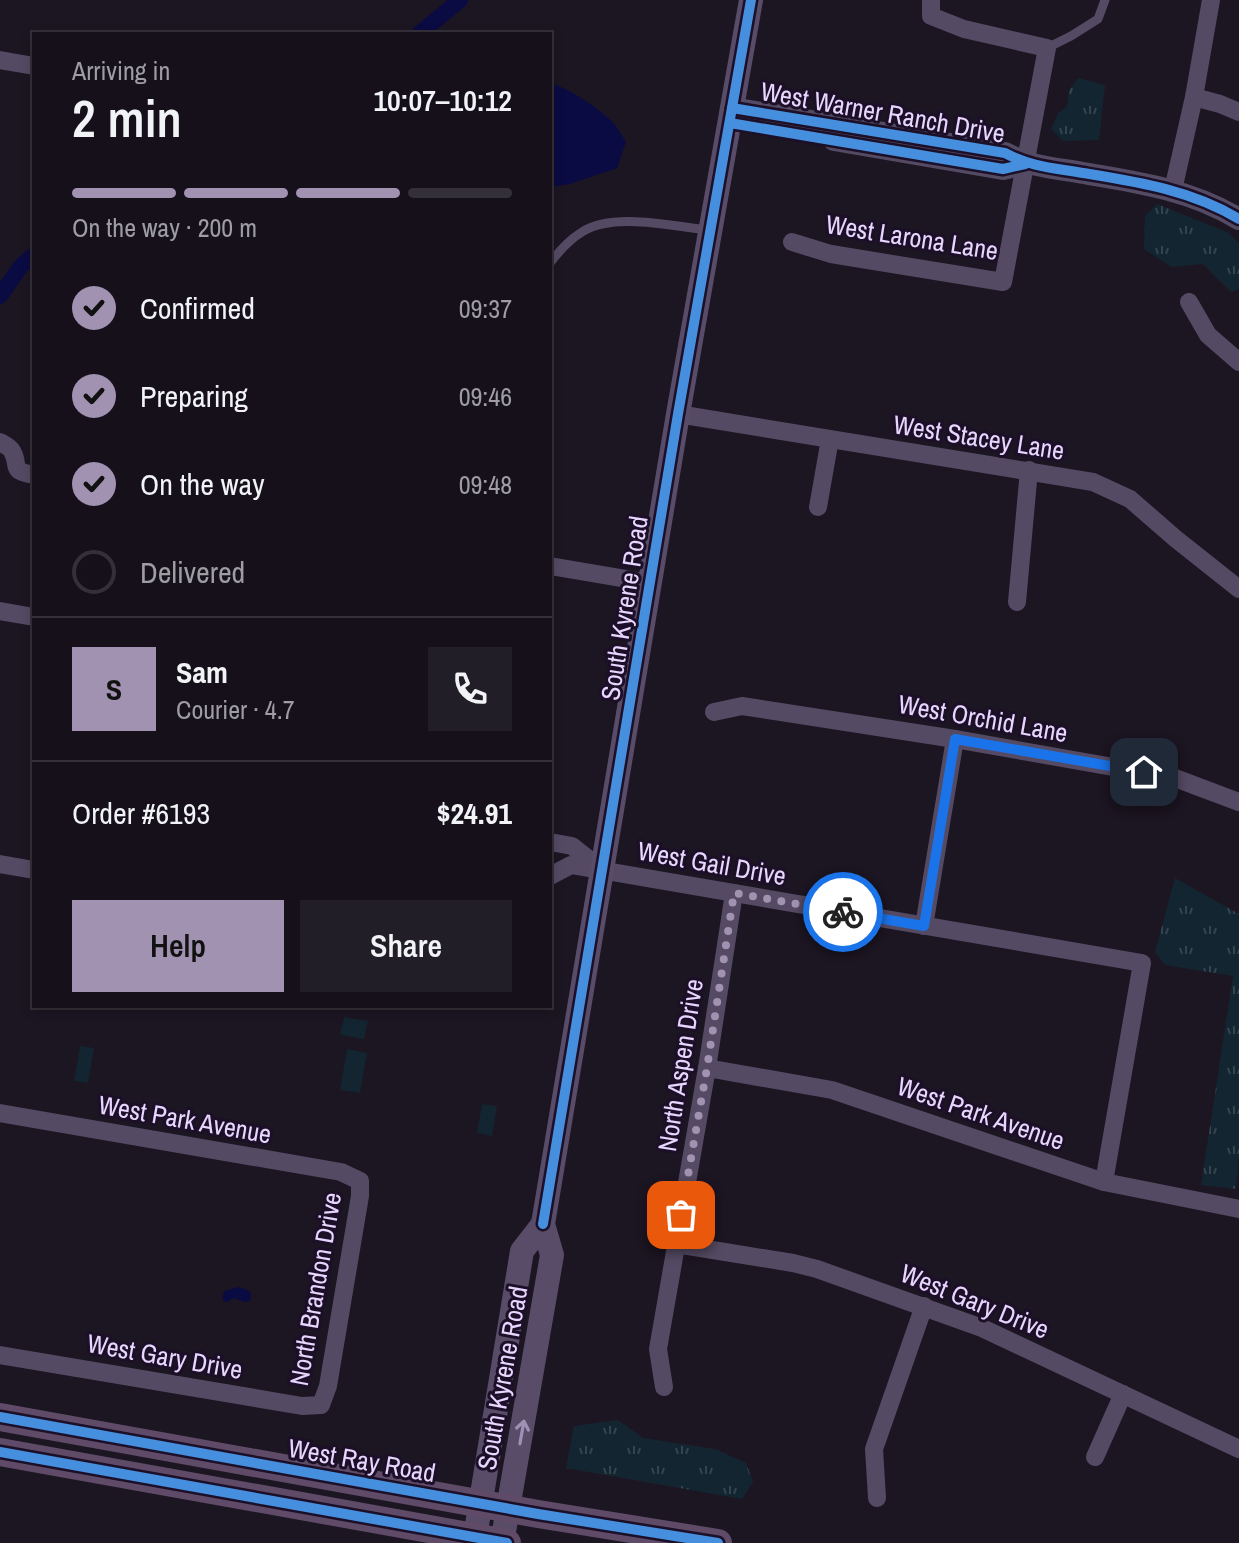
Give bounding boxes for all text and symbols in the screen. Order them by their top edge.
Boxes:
text: Arriving in [72,53,170,88]
street label: West Warner Ranch Drive [758,73,1008,151]
text: 10:07–10:12 [373,80,512,120]
text: 2 min [72,83,182,153]
street label: West Larona Lane [823,206,1001,268]
text: On the way · 200 m [72,210,257,245]
icon: check [72,286,116,330]
text: Confirmed [140,288,255,328]
text: 09:37 [459,291,512,326]
icon: check [72,374,116,418]
text: Preparing [140,376,248,416]
text: 09:46 [459,379,512,414]
street label: West Stacey Lane [891,406,1067,468]
icon: check [72,462,116,506]
text: On the way [140,464,264,504]
text: 09:48 [459,467,512,502]
street label: South Kyrene Road [592,513,656,703]
text: Delivered [140,552,245,592]
button: phone [428,647,512,731]
text: Sam [176,652,228,692]
text: S [106,669,122,709]
street label: West Orchid Lane [896,686,1070,750]
text: Courier · 4.7 [176,692,295,727]
pin [1110,738,1178,806]
icon: home [1122,750,1166,794]
text: Order #6193 [72,793,210,833]
text: $24.91 [437,793,512,833]
street label: West Gail Drive [635,833,789,893]
courier [803,872,883,952]
icon: bike [821,890,865,934]
button: Help [72,900,284,992]
button: Share [300,900,512,992]
street label: North Aspen Drive [649,976,711,1154]
street label: West Park Avenue [893,1068,1069,1158]
street label: West Park Avenue [96,1087,274,1151]
pin [647,1181,715,1249]
street label: North Brandon Drive [281,1190,349,1388]
icon: bag [659,1193,703,1237]
street label: West Gary Drive [896,1255,1054,1347]
street label: South Kyrene Road [469,1283,535,1473]
street label: West Gary Drive [85,1325,245,1387]
one-way arrow [515,1420,530,1445]
street label: West Ray Road [286,1430,438,1490]

